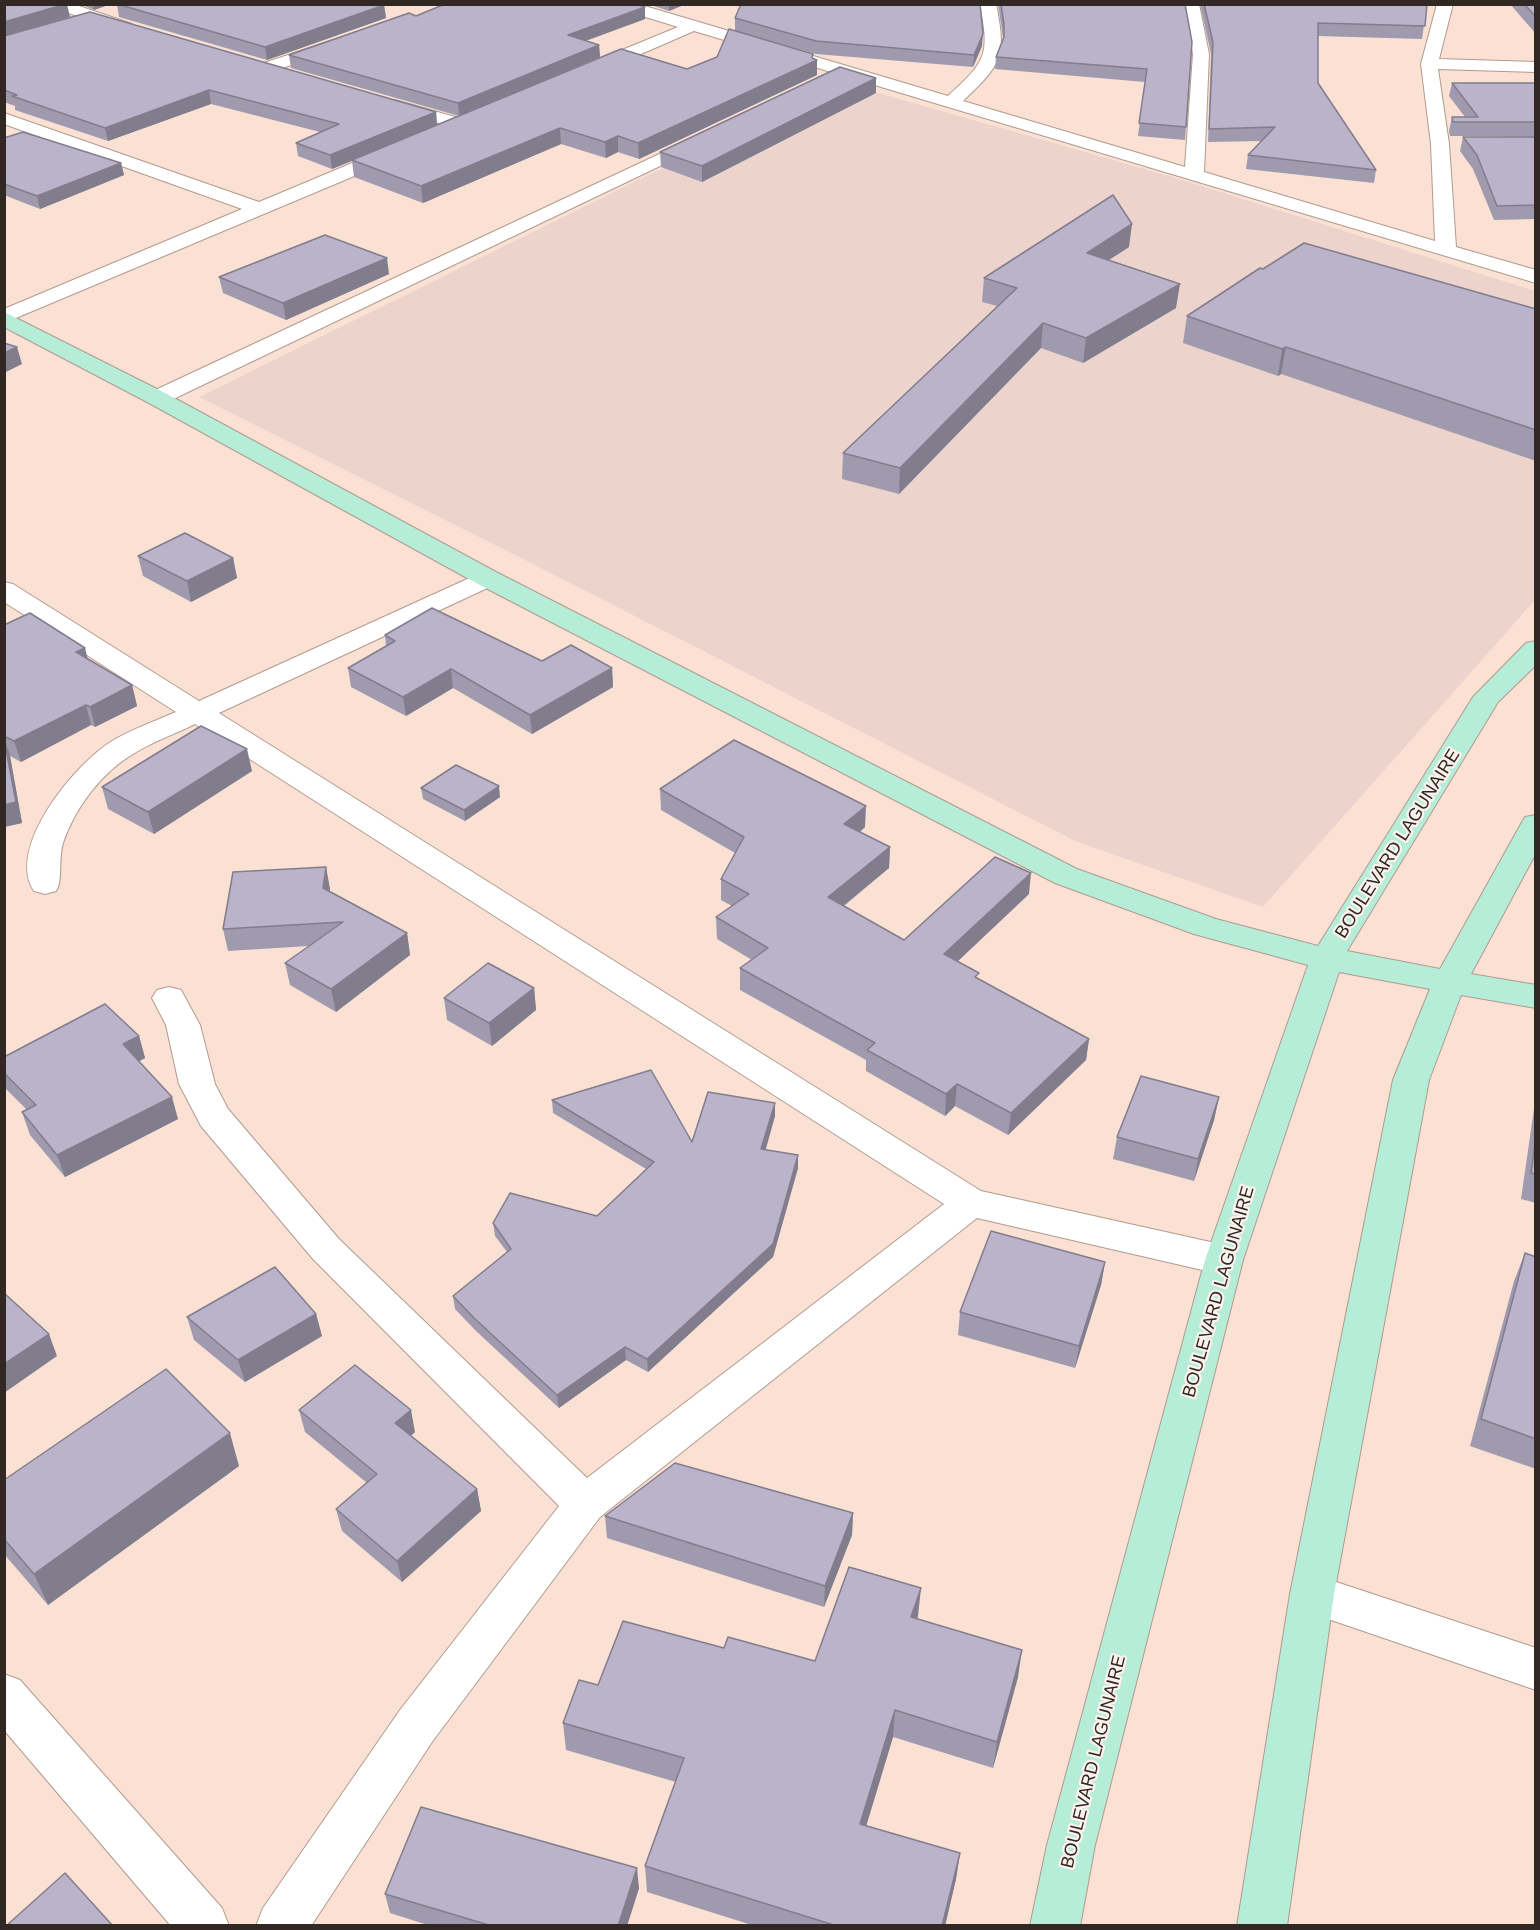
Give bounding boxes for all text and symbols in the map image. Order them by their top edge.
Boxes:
street label: BOULEVARD LAGUNAIRE [1331,746,1465,942]
street label: BOULEVARD LAGUNAIRE [1178,1184,1260,1400]
street label: BOULEVARD LAGUNAIRE [1057,1653,1131,1871]

